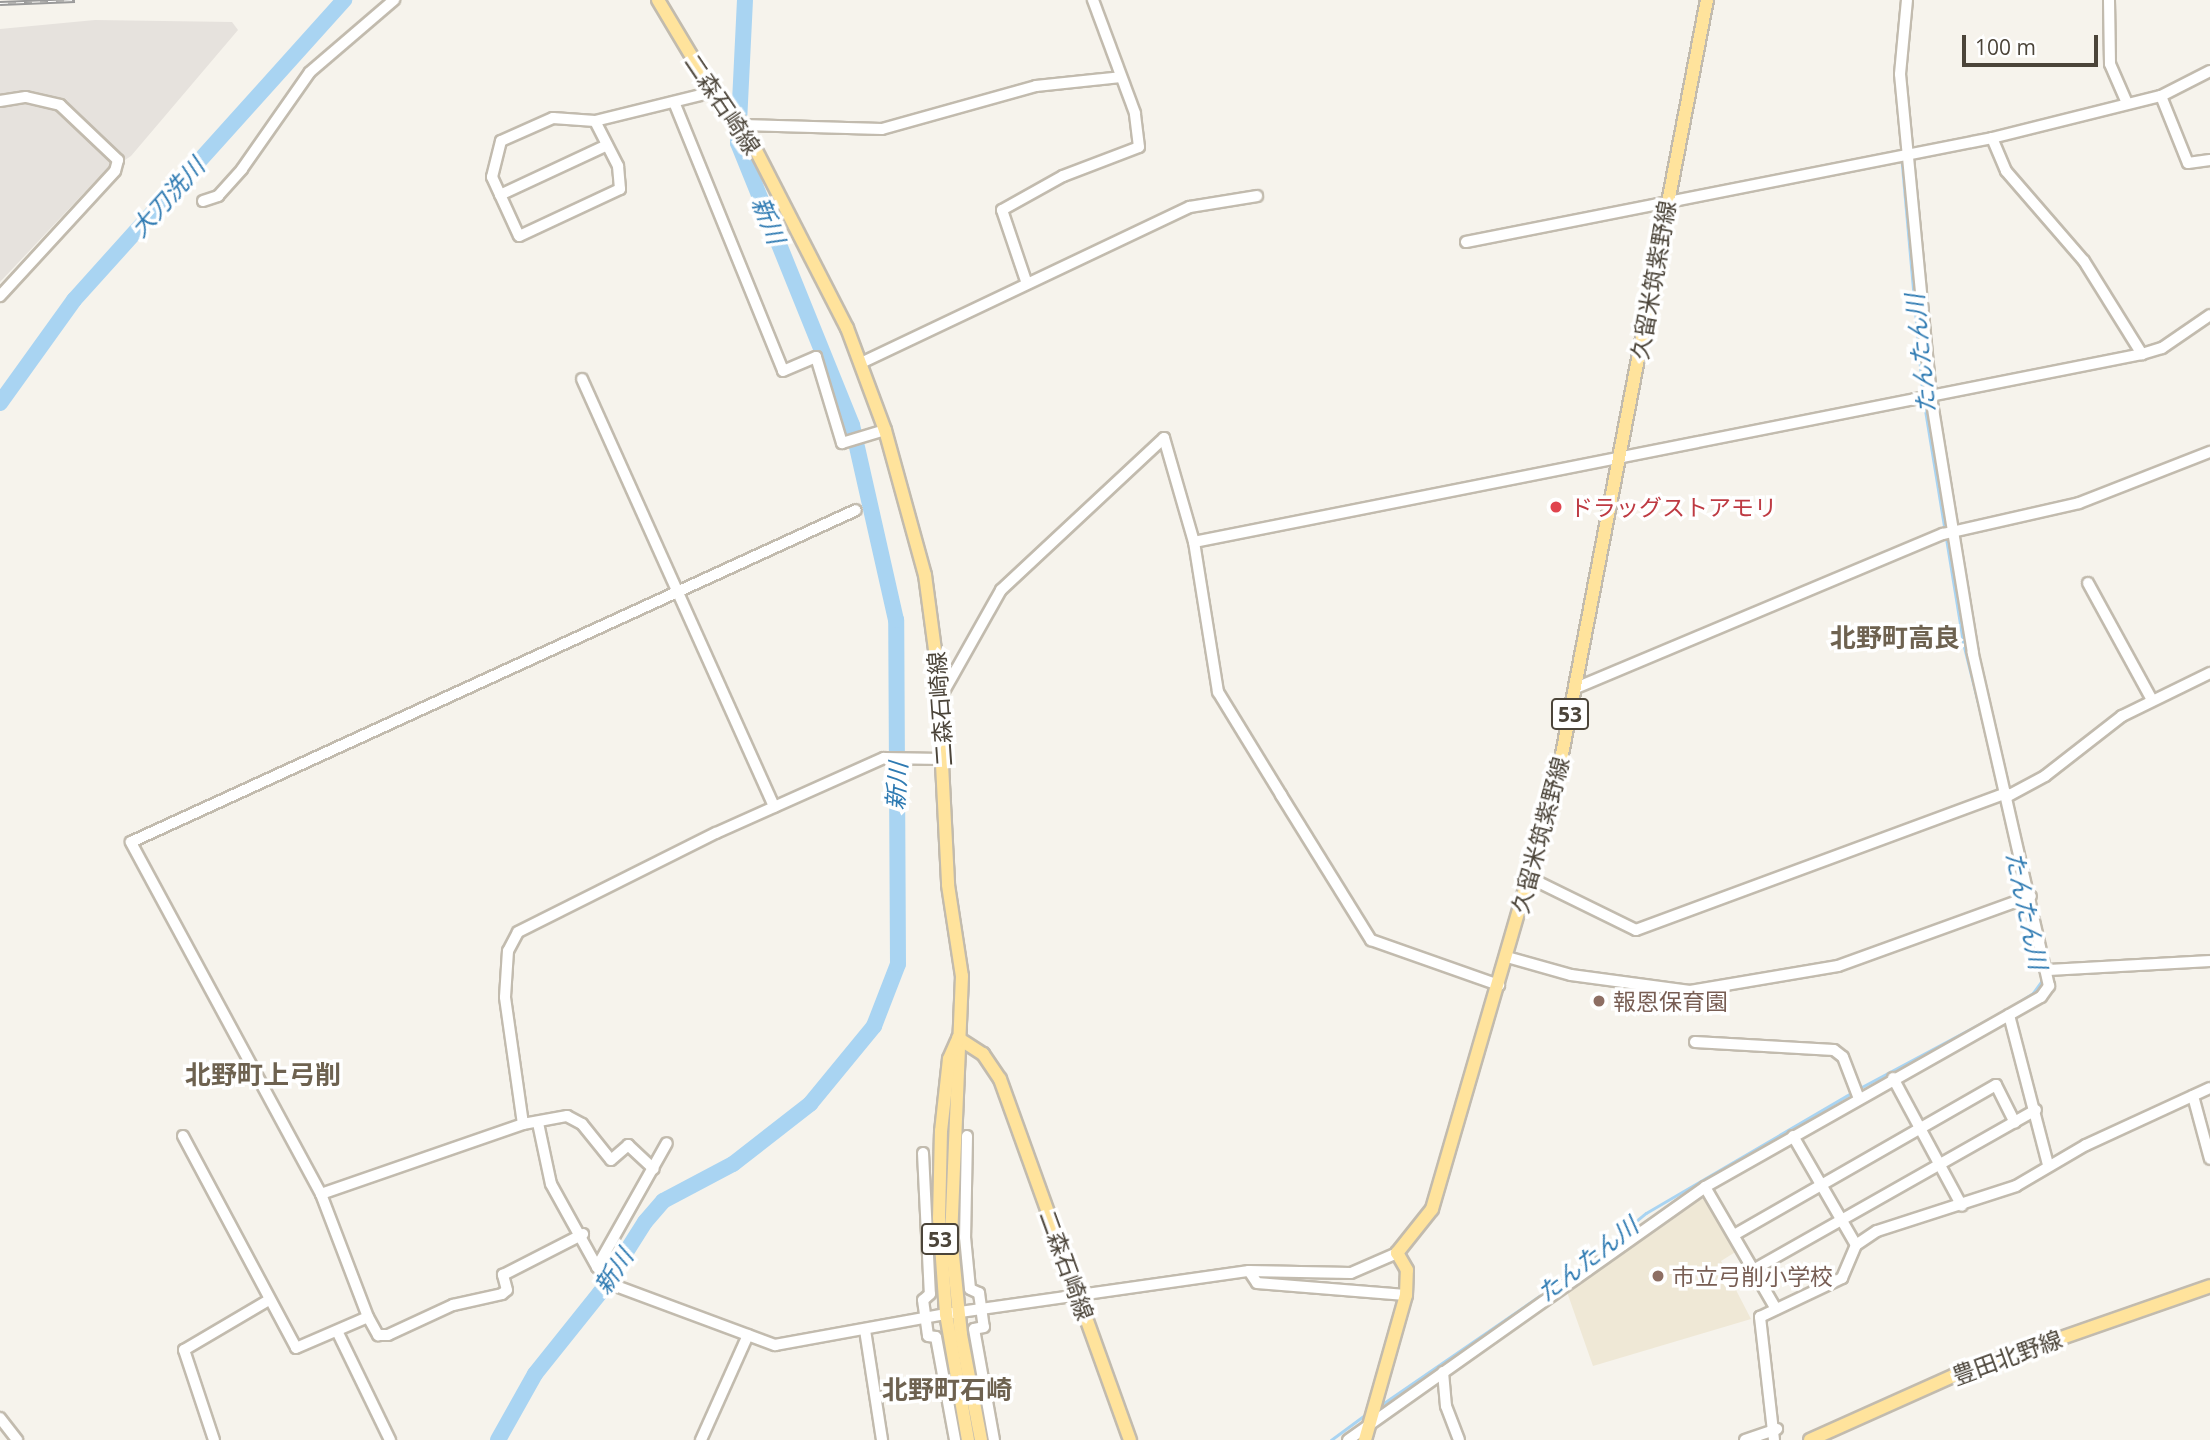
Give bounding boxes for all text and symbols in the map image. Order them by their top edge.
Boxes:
scale bar [1965,21,2102,65]
text: 100 m [1975,33,2036,61]
street label: 二森石崎線 [679,49,767,159]
water label: 大刀洗川 [124,152,210,242]
water label: 新川 [747,192,791,248]
street label: 久留米筑紫野線 [1625,198,1681,362]
water label: たんたん川 [1899,293,1941,415]
place label: ドラッグストアモリ [1570,493,1777,521]
marker: ドラッグストアモリ [1548,499,1564,515]
district label: 北野町高良 [1830,622,1960,654]
street label: 二森石崎線 [922,651,958,767]
road number: 53 [1551,696,1589,732]
street label: 久留米筑紫野線 [1506,754,1574,916]
water label: 新川 [880,761,912,811]
water label: たんたん川 [2000,848,2054,972]
place label: 報恩保育園 [1613,987,1728,1015]
marker: 報恩保育園 [1591,993,1607,1009]
district label: 北野町上弓削 [185,1059,341,1091]
street label: 二森石崎線 [1034,1206,1100,1324]
water label: たんたん川 [1531,1211,1643,1307]
road number: 53 [921,1222,959,1256]
water label: 新川 [588,1243,638,1299]
place label: 市立弓削小学校 [1672,1262,1833,1290]
marker: 市立弓削小学校 [1650,1268,1666,1284]
street label: 豊田北野線 [1948,1324,2066,1390]
district label: 北野町石崎 [882,1374,1012,1406]

